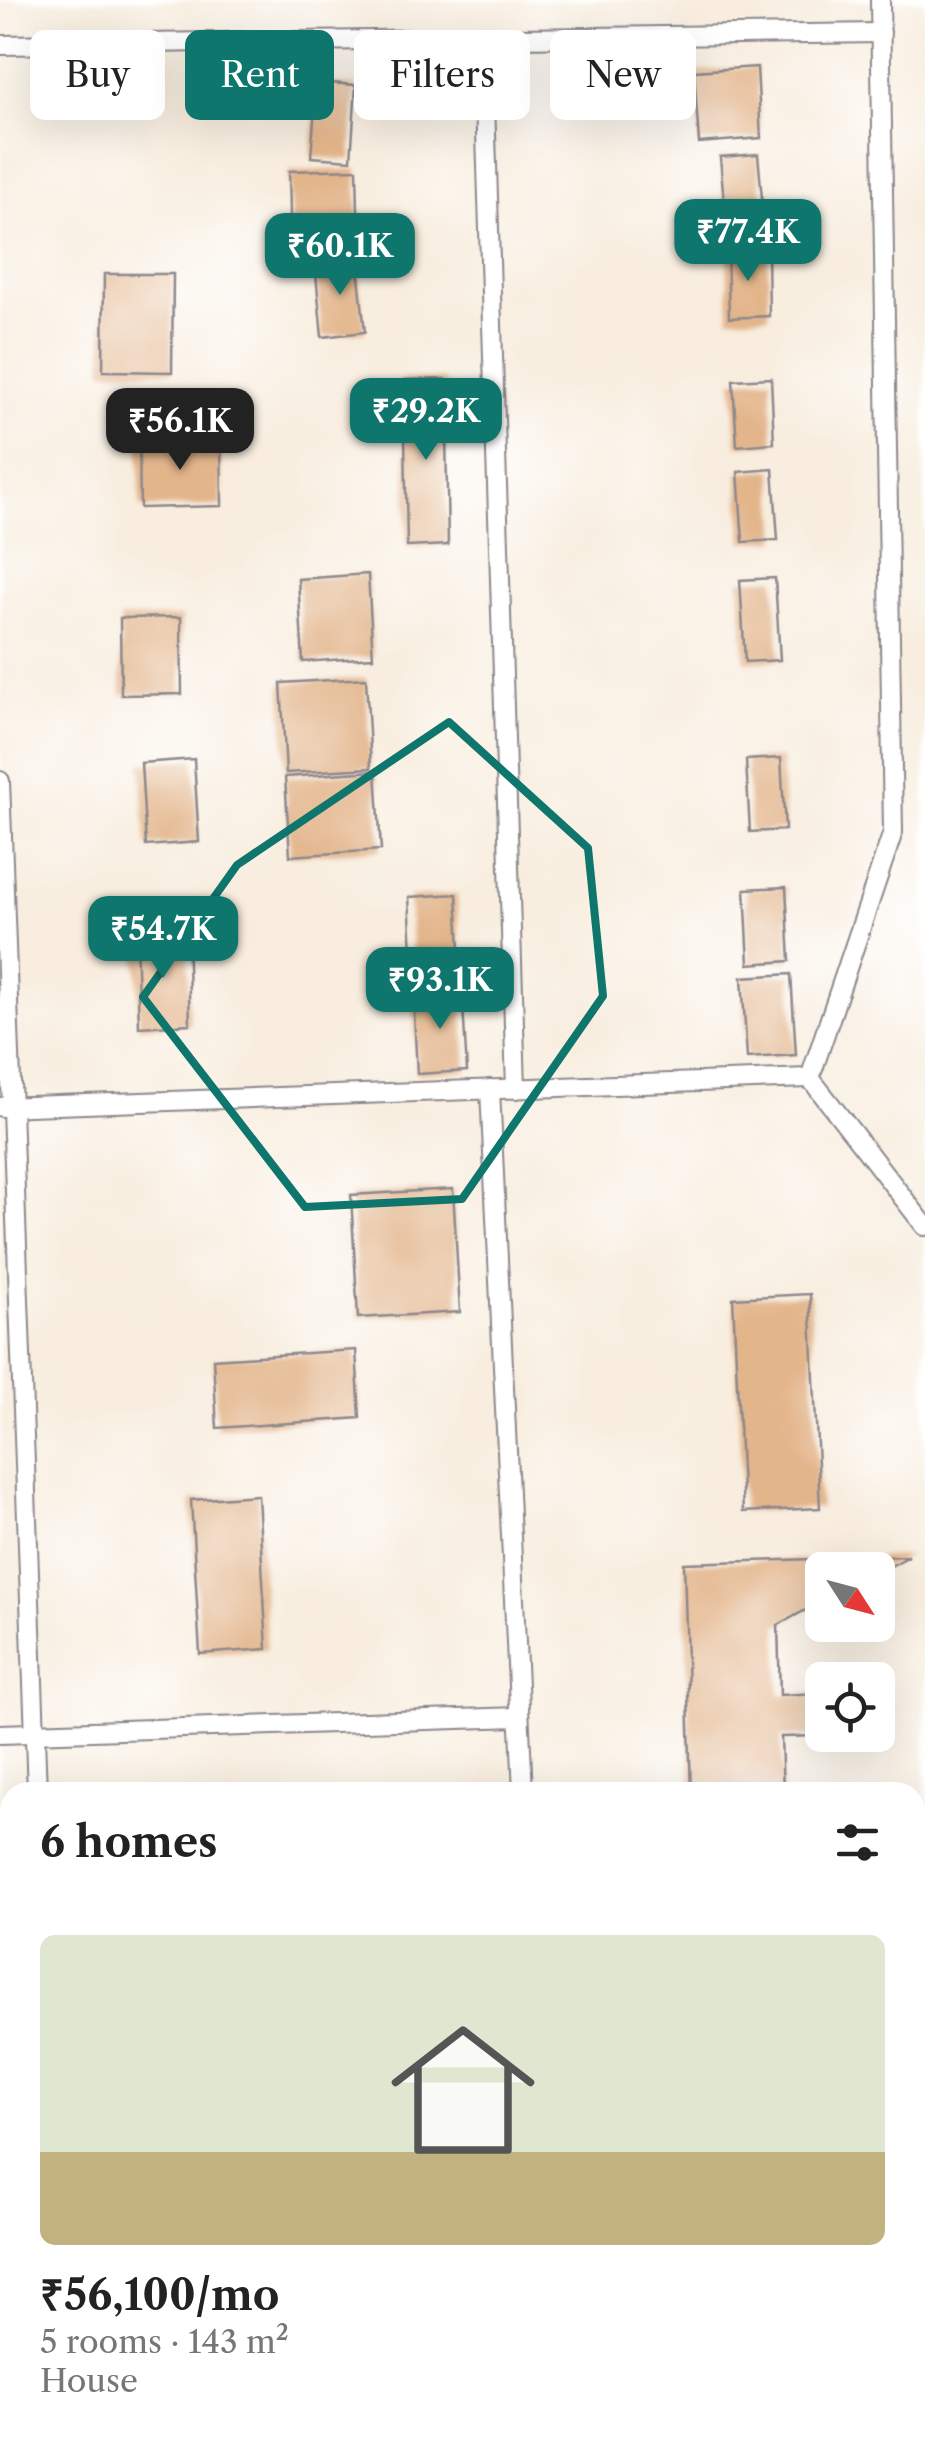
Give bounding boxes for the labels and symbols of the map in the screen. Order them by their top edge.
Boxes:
pin: ₹77.4K [667,199,829,284]
pin: ₹60.1K [259,213,421,298]
pin: ₹29.2K [345,378,507,463]
pin: ₹56.1K [99,388,261,473]
pin: ₹54.7K [82,896,244,981]
pin: ₹93.1K [359,947,521,1032]
north arrow [805,1552,895,1642]

